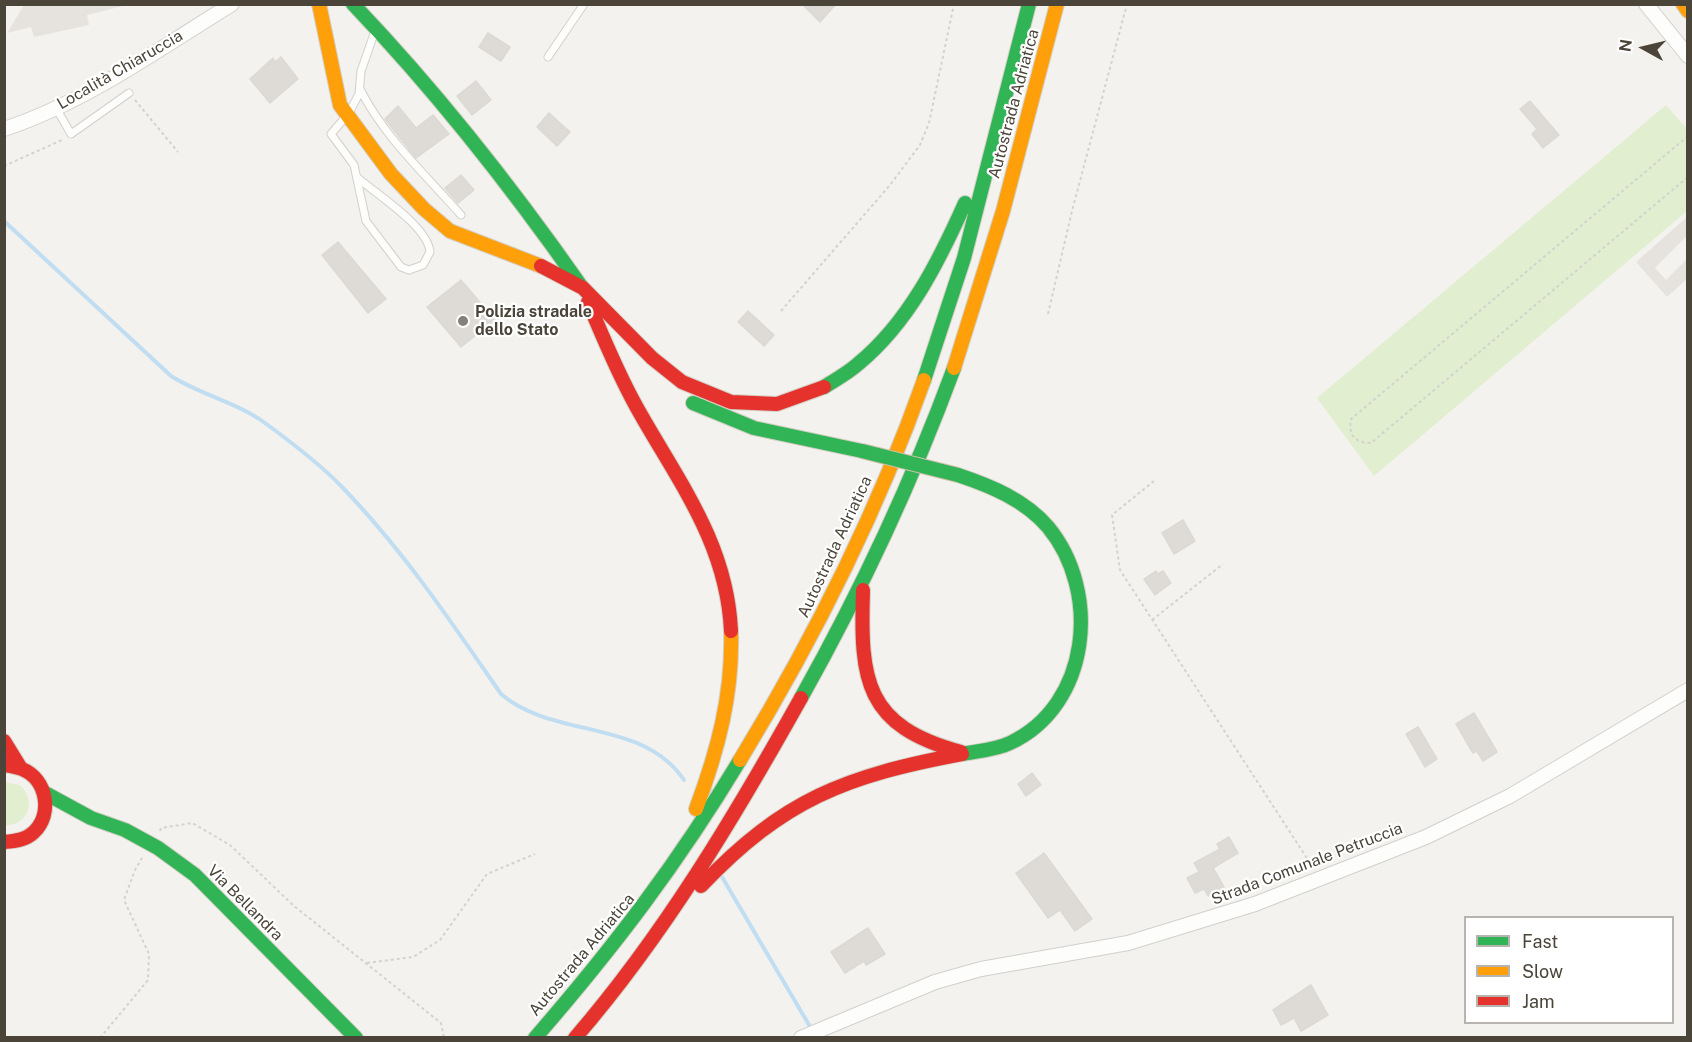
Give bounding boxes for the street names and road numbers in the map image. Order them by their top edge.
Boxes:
street label: Località Chiaruccia [54,26,186,114]
street label: Autostrada Adriatica [985,27,1043,181]
street label: Autostrada Adriatica [794,473,876,621]
street label: Strada Comunale Petruccia [1209,819,1405,909]
street label: Via Bellandra [203,861,287,945]
street label: Autostrada Adriatica [525,890,639,1020]

